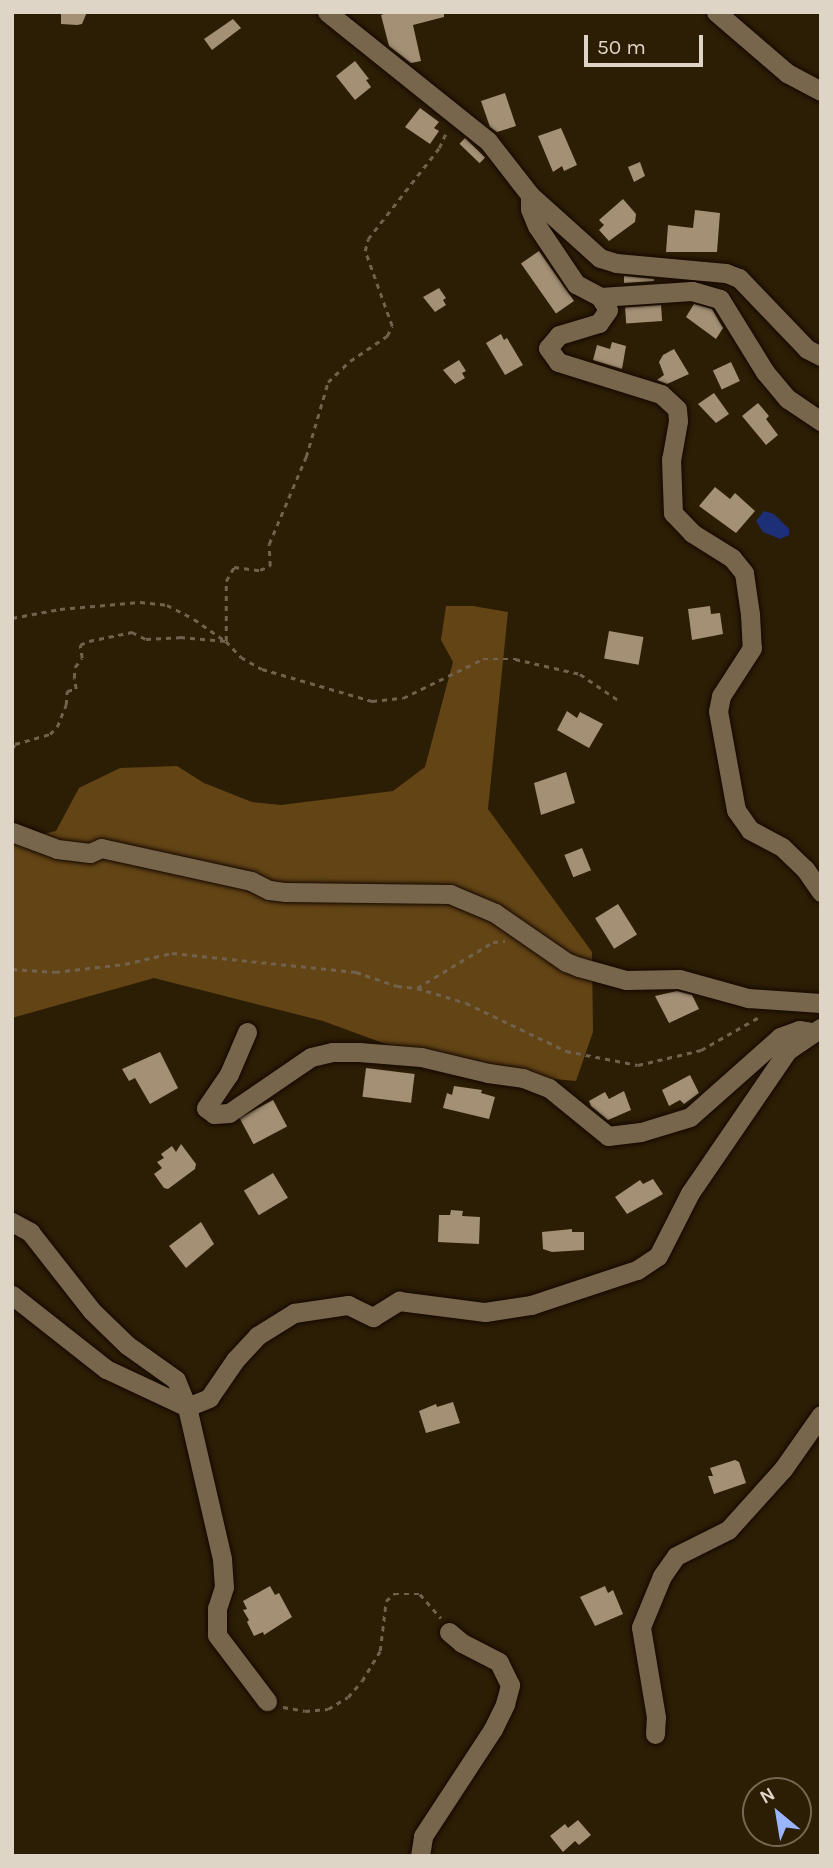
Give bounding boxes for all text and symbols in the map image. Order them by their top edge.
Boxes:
scale bar [588,21,707,65]
text: 50 m [597,35,646,59]
north arrow [742,1777,812,1847]
text: N [756,1783,779,1808]

